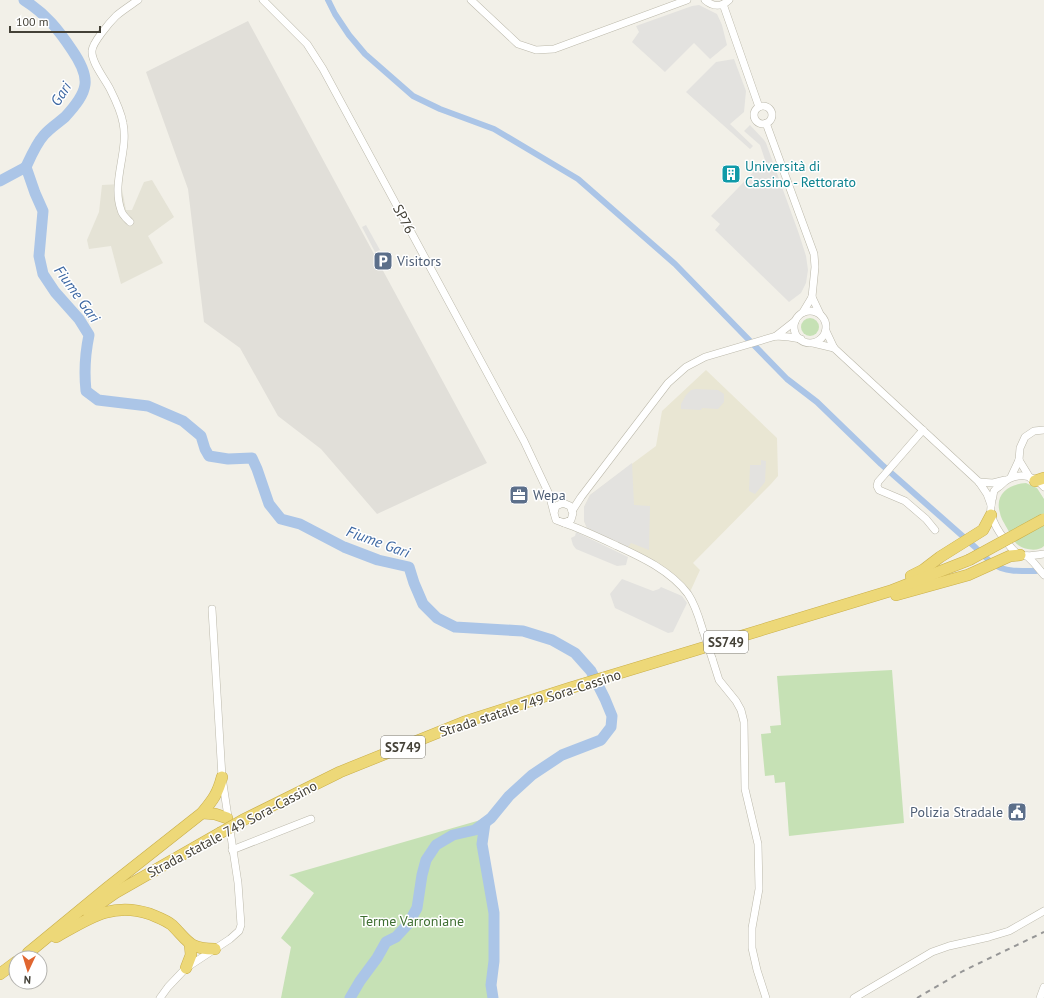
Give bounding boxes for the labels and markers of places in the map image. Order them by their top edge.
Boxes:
place label: Università di Cassino - Rettorato [745,157,856,191]
building icon: Università di Cassino - Rettorato [720,163,742,185]
parking icon: Visitors [372,250,394,272]
place label: Visitors [396,252,441,270]
office icon: Wepa [508,484,530,506]
place label: Wepa [533,486,566,504]
public building icon: Polizia Stradale [1006,801,1028,823]
place label: Polizia Stradale [910,803,1003,821]

